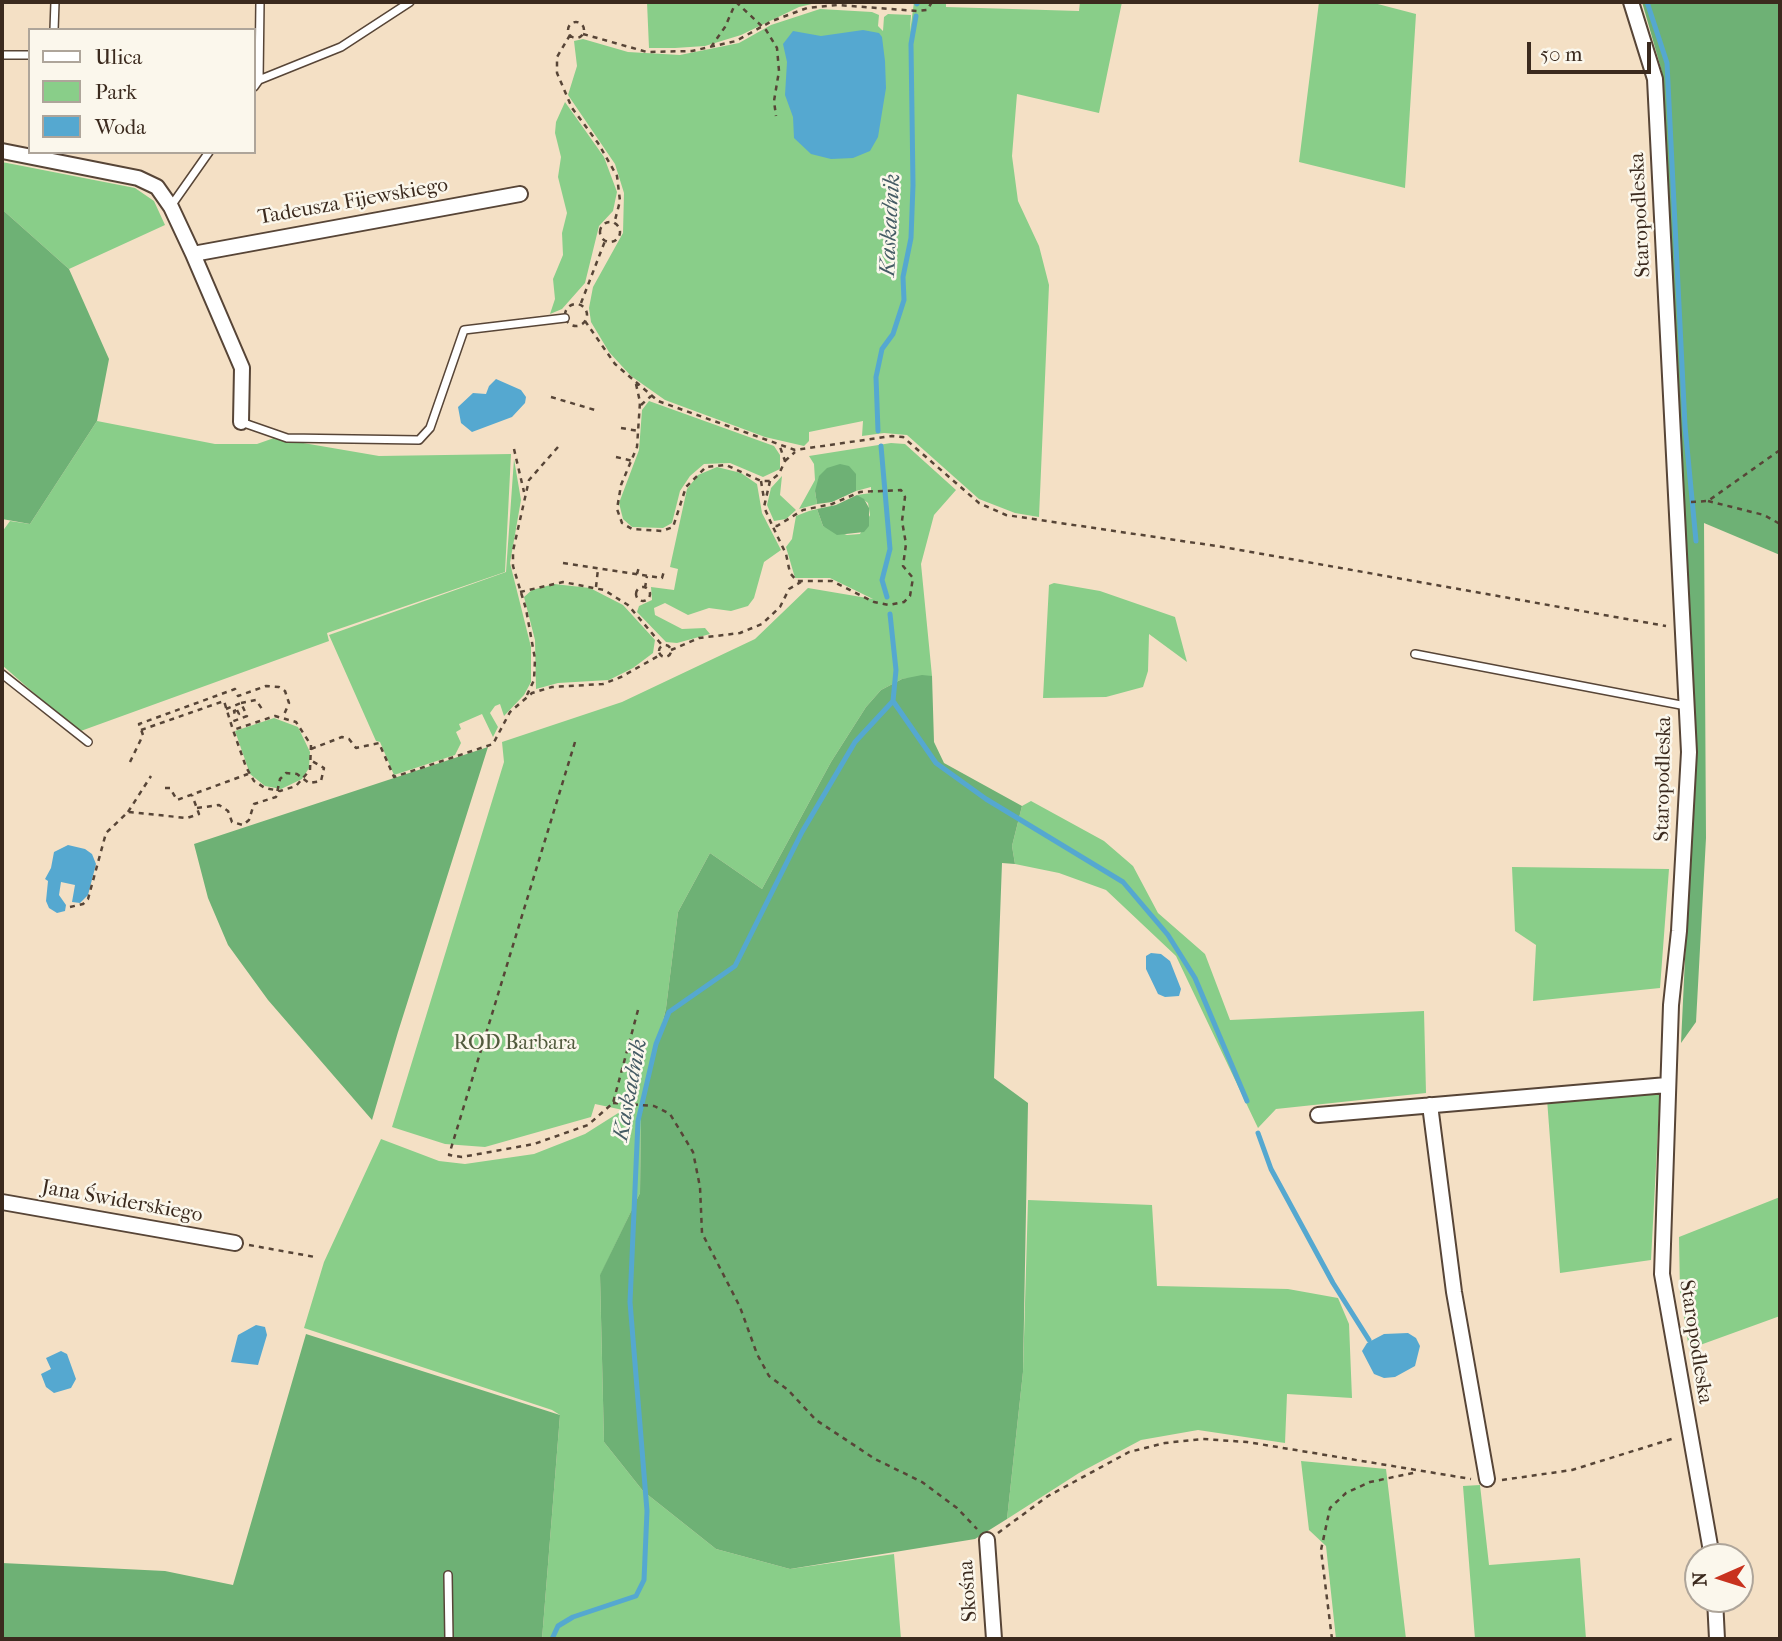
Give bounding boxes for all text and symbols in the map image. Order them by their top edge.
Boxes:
legend [28,28,256,154]
scale bar [1530,28,1654,72]
text: 50 m [1540,42,1583,66]
text: Ulica [95,45,142,69]
text: Park [95,80,137,104]
text: Woda [95,115,146,139]
street label: Staropodleska [1625,152,1657,278]
street label: Tadeusza Fijewskiego [256,173,450,231]
water label: Kaskadnik [875,173,907,277]
street label: Staropodleska [1650,716,1678,842]
park label: ROD Barbara [453,1031,577,1057]
water label: Kaskadnik [608,1037,654,1143]
street label: Jana Świderskiego [39,1175,205,1229]
street label: Staropodleska [1673,1278,1717,1406]
north arrow [1684,1543,1754,1613]
street label: Skośna [954,1559,984,1623]
text: N [1689,1571,1711,1587]

